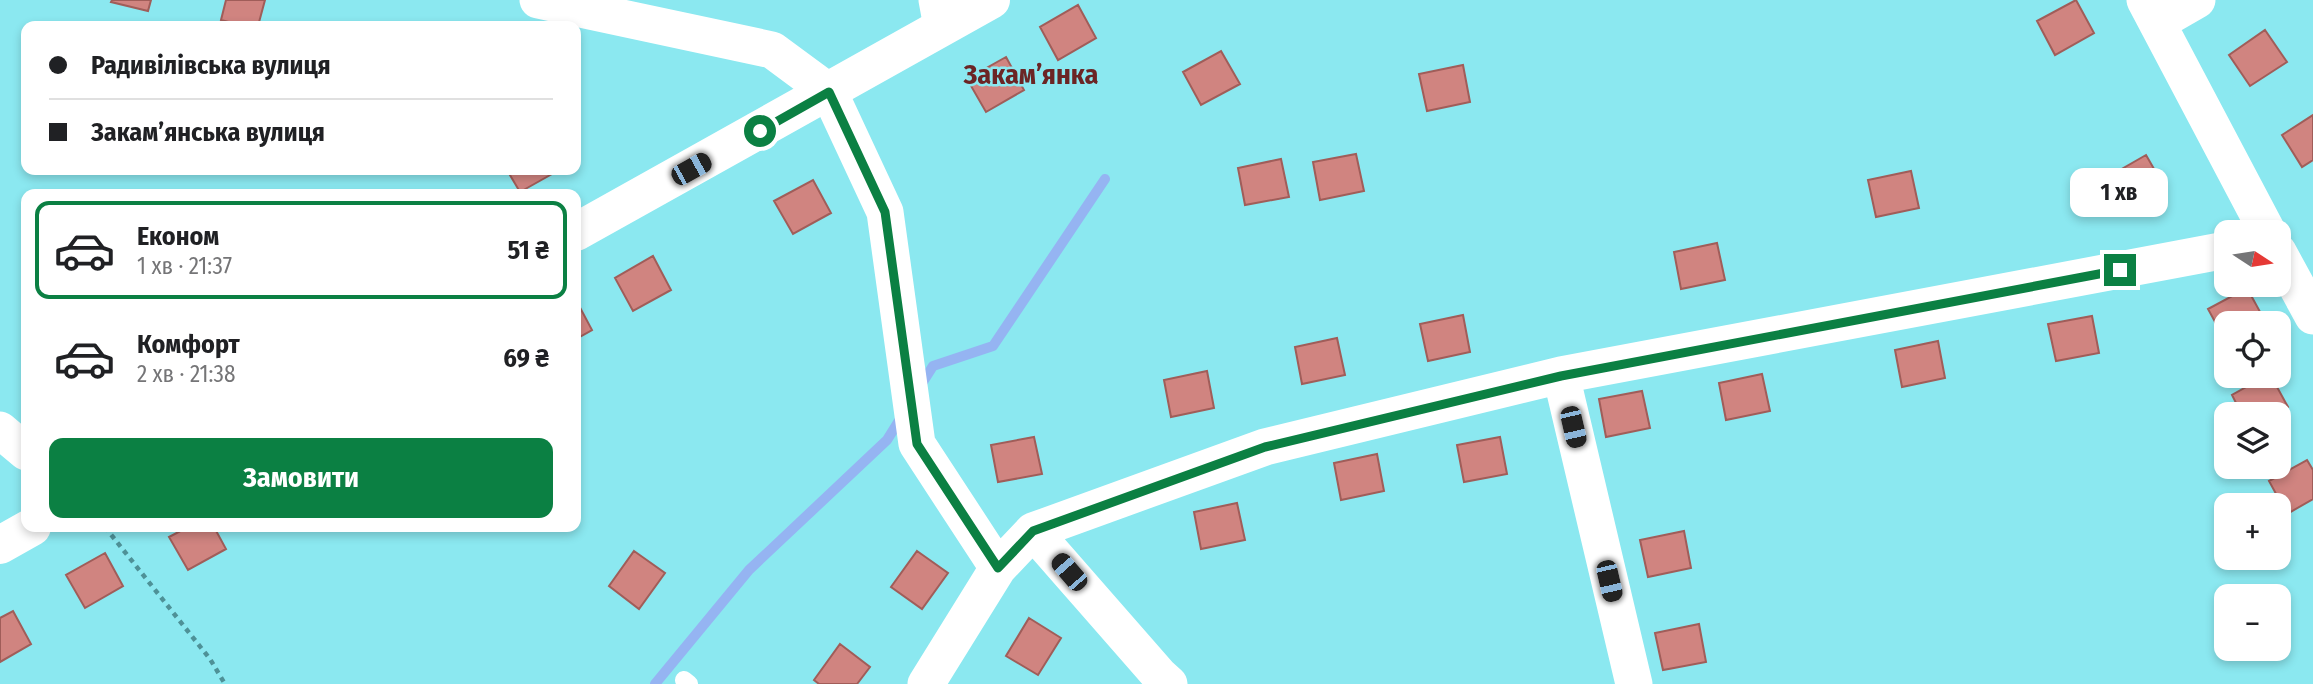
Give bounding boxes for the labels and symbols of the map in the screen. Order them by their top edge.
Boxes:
district label: Закам’янка [963,58,1098,91]
route start [744,115,776,147]
car [668,150,715,188]
callout: 1 хв [2071,168,2169,218]
north arrow [2214,220,2291,298]
route end [2104,254,2136,286]
car [1559,404,1588,450]
car [1048,549,1091,595]
car [1595,558,1624,604]

